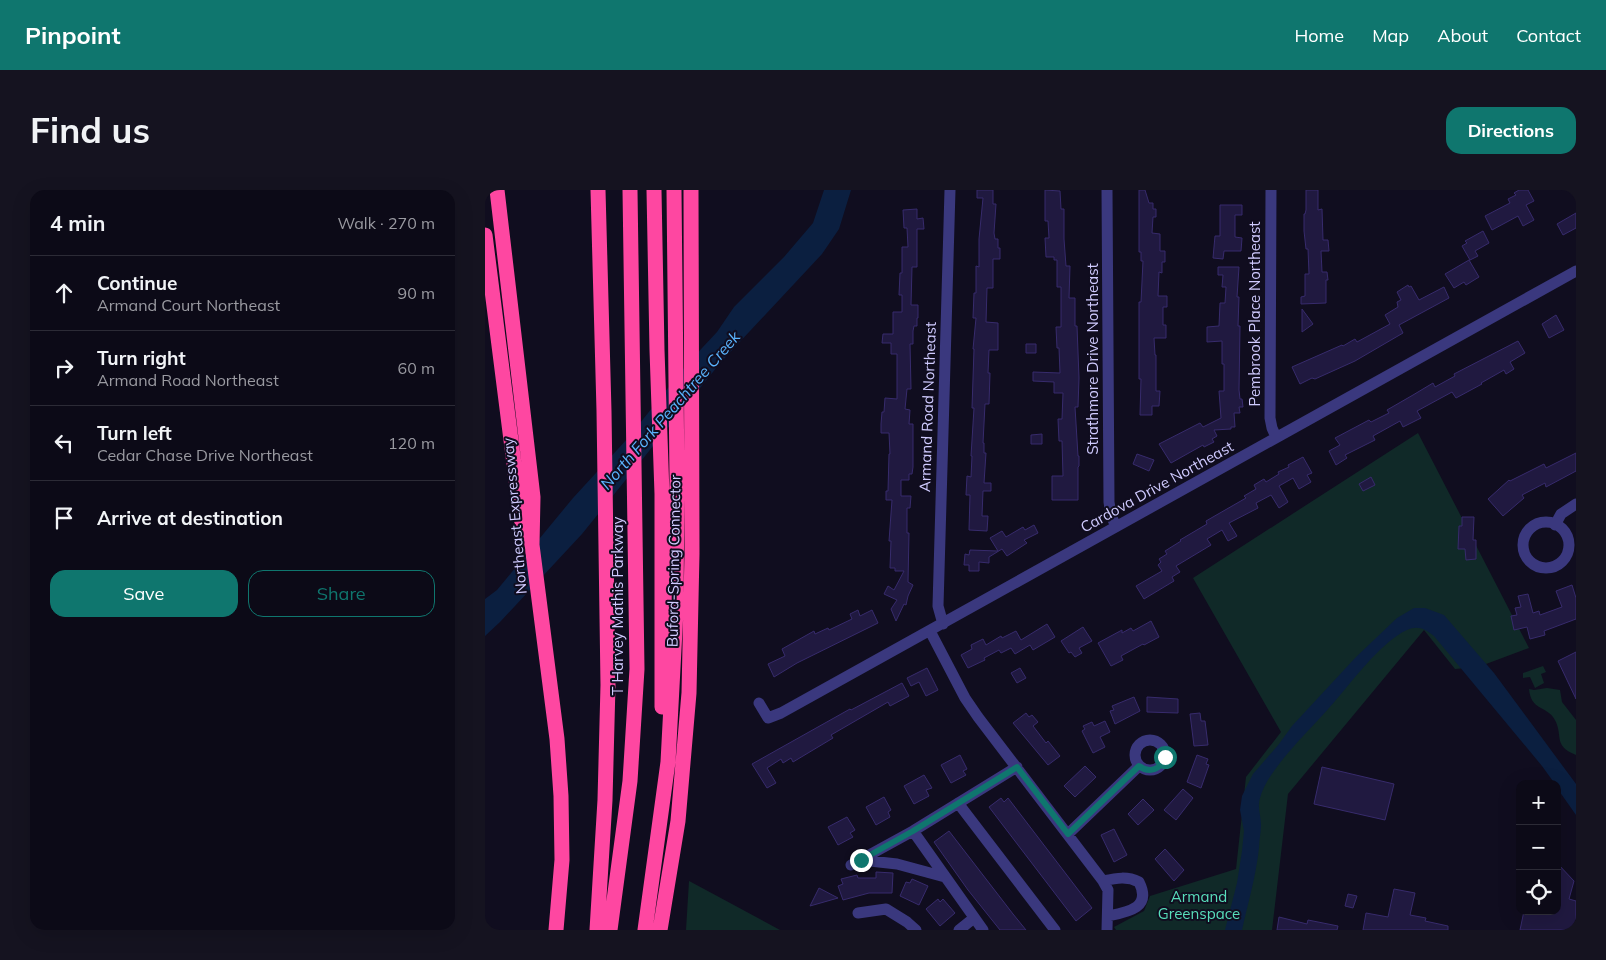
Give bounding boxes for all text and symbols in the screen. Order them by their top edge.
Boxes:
text: Pinpoint [25,20,121,50]
text: Home [1294,24,1344,47]
text: Map [1372,24,1409,47]
text: About [1437,24,1488,47]
text: Contact [1516,24,1581,47]
button: Directions [1446,107,1576,154]
text: Find us [30,108,150,152]
text: 4 min [50,210,105,236]
text: Walk · 270 m [337,213,435,233]
street label: Pembrook Place Northeast [1245,222,1264,407]
street label: Strathmore Drive Northeast [1083,263,1102,455]
text: Continue [97,271,177,295]
icon: ahead [50,279,78,307]
text: 90 m [398,283,435,303]
text: Armand Court Northeast [97,295,280,315]
street label: Armand Road Northeast [915,321,940,492]
water label: North Fork Peachtree Creek [596,326,745,493]
text: Turn right [97,346,186,370]
icon: right [50,354,78,382]
text: 60 m [398,358,435,378]
text: Armand Road Northeast [97,370,279,390]
text: Turn left [97,421,172,445]
icon: left [50,429,78,457]
text: 120 m [388,433,435,453]
street label: Northeast Expressway [498,437,531,595]
street label: Cardova Drive Northeast [1077,437,1237,537]
text: Cedar Chase Drive Northeast [97,445,313,465]
street label: Buford-Spring Connector [662,474,685,647]
icon: arrive [50,504,78,532]
text: Arrive at destination [97,506,283,530]
street label: T Harvey Mathis Parkway [608,516,627,696]
button: Save [50,570,238,617]
button: Share [248,570,435,617]
route start [1154,746,1177,769]
map controls [1516,780,1561,915]
button: + [1516,780,1561,825]
button: − [1516,825,1561,870]
route end [850,849,873,872]
button: locate [1516,870,1561,915]
park label: Armand Greenspace [1158,887,1240,923]

